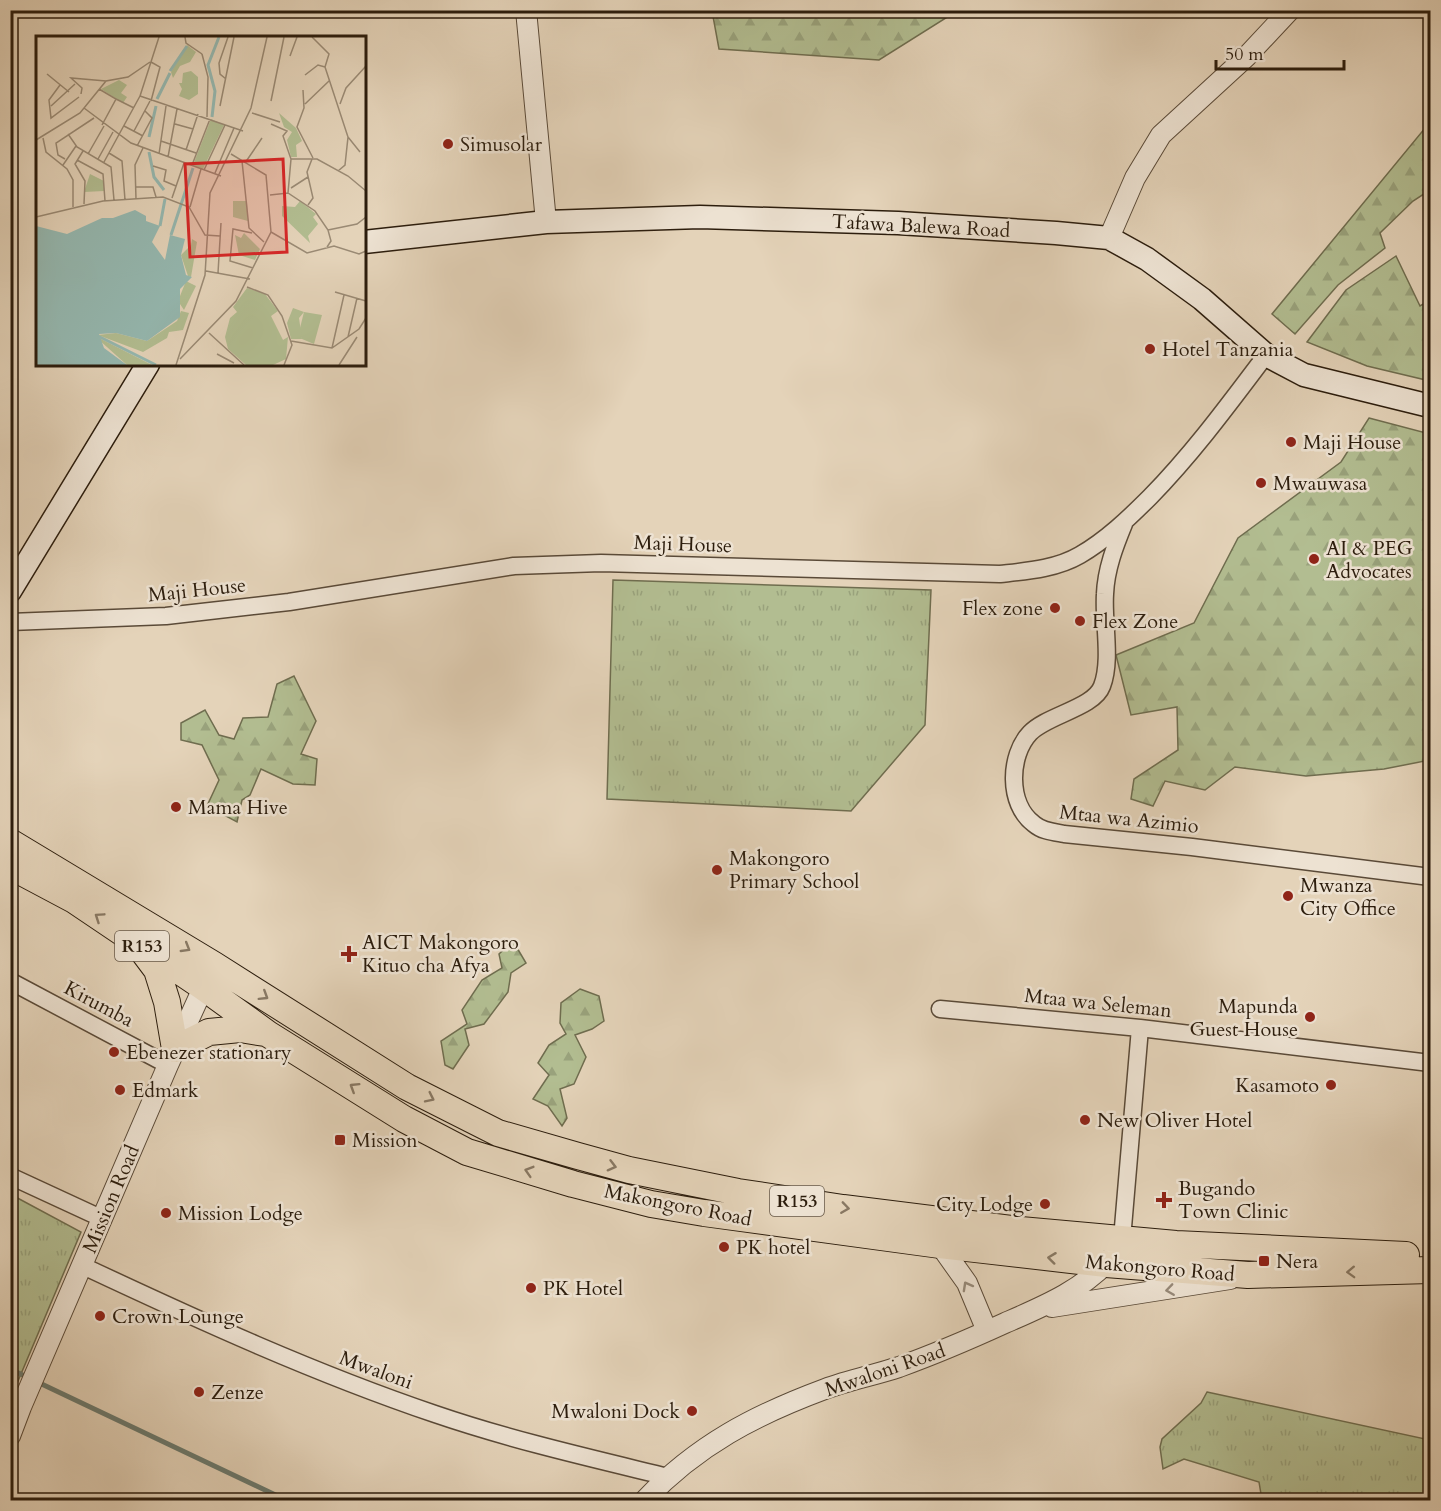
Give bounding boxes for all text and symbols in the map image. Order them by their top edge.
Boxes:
scale bar [1216,33,1344,71]
inset map [36,36,366,366]
text: 50 m [1225,42,1264,67]
place label: Simusolar [460,131,543,158]
marker: Simusolar [441,137,455,151]
street label: Tafawa Balewa Road [831,208,1011,244]
place label: Hotel Tanzania [1162,336,1294,363]
marker: Hotel Tanzania [1143,342,1157,356]
place label: Maji House [1303,429,1401,456]
marker: Maji House [1284,435,1298,449]
place label: Mwauwasa [1273,470,1368,497]
marker: Mwauwasa [1254,476,1268,490]
street label: Maji House [633,529,733,559]
place label: AI & PEG Advocates [1326,535,1413,585]
marker: AI & PEG Advocates [1307,552,1321,566]
street label: Maji House [147,571,247,609]
place label: Flex zone [962,595,1043,622]
marker: Flex zone [1048,601,1062,615]
place label: Flex Zone [1092,608,1178,635]
marker: Flex Zone [1073,614,1087,628]
place label: Mama Hive [188,794,288,821]
street label: Mtaa wa Azimio [1058,798,1200,840]
marker: Mama Hive [169,800,183,814]
place label: Makongoro Primary School [729,845,859,895]
marker: Makongoro Primary School [710,863,724,877]
place label: Mwanza City Office [1300,872,1396,922]
marker: Mwanza City Office [1281,889,1295,903]
one-way arrow [95,913,106,924]
place label: AICT Makongoro Kituo cha Afya [362,929,519,979]
road number: R153 [115,931,169,961]
one-way arrow [180,941,190,953]
marker: AICT Makongoro Kituo cha Afya [340,945,358,963]
street label: Kirumba [60,974,139,1034]
street label: Mtaa wa Seleman [1023,982,1174,1024]
one-way arrow [258,988,268,1000]
place label: Mapunda Guest House [1189,993,1298,1043]
marker: Mapunda Guest House [1303,1010,1317,1024]
place label: Ebenezer stationary [126,1039,292,1066]
marker: Ebenezer stationary [107,1045,121,1059]
place label: Kasamoto [1235,1072,1319,1099]
place label: Edmark [132,1077,199,1104]
marker: Kasamoto [1324,1078,1338,1092]
marker: Edmark [113,1083,127,1097]
one-way arrow [350,1083,360,1095]
one-way arrow [423,1091,434,1102]
place label: New Oliver Hotel [1097,1107,1252,1134]
marker: New Oliver Hotel [1078,1113,1092,1127]
place label: Mission [352,1127,418,1154]
marker: Mission [333,1133,347,1147]
street label: Mission Road [76,1140,146,1257]
one-way arrow [607,1158,617,1171]
one-way arrow [524,1166,535,1178]
place label: Bugando Town Clinic [1178,1175,1288,1225]
street label: Makongoro Road [602,1177,754,1233]
road number: R153 [770,1186,824,1216]
place label: City Lodge [936,1191,1033,1218]
marker: Bugando Town Clinic [1155,1191,1173,1209]
marker: City Lodge [1038,1197,1052,1211]
place label: Mission Lodge [178,1200,303,1227]
one-way arrow [840,1202,849,1214]
marker: Mission Lodge [159,1206,173,1220]
place label: PK hotel [736,1234,810,1261]
marker: PK hotel [717,1240,731,1254]
street label: Makongoro Road [1084,1248,1236,1288]
place label: Nera [1276,1248,1318,1275]
one-way arrow [1047,1252,1056,1265]
marker: Nera [1257,1254,1271,1268]
one-way arrow [1347,1266,1356,1279]
place label: PK Hotel [543,1275,623,1302]
marker: PK Hotel [524,1281,538,1295]
one-way arrow [963,1282,975,1292]
one-way arrow [1165,1283,1174,1295]
place label: Crown Lounge [112,1303,244,1330]
marker: Crown Lounge [93,1309,107,1323]
street label: Mwaloni Road [821,1337,949,1403]
street label: Mwaloni [335,1344,417,1396]
place label: Zenze [211,1379,264,1406]
marker: Zenze [192,1385,206,1399]
place label: Mwaloni Dock [551,1398,680,1425]
marker: Mwaloni Dock [685,1404,699,1418]

